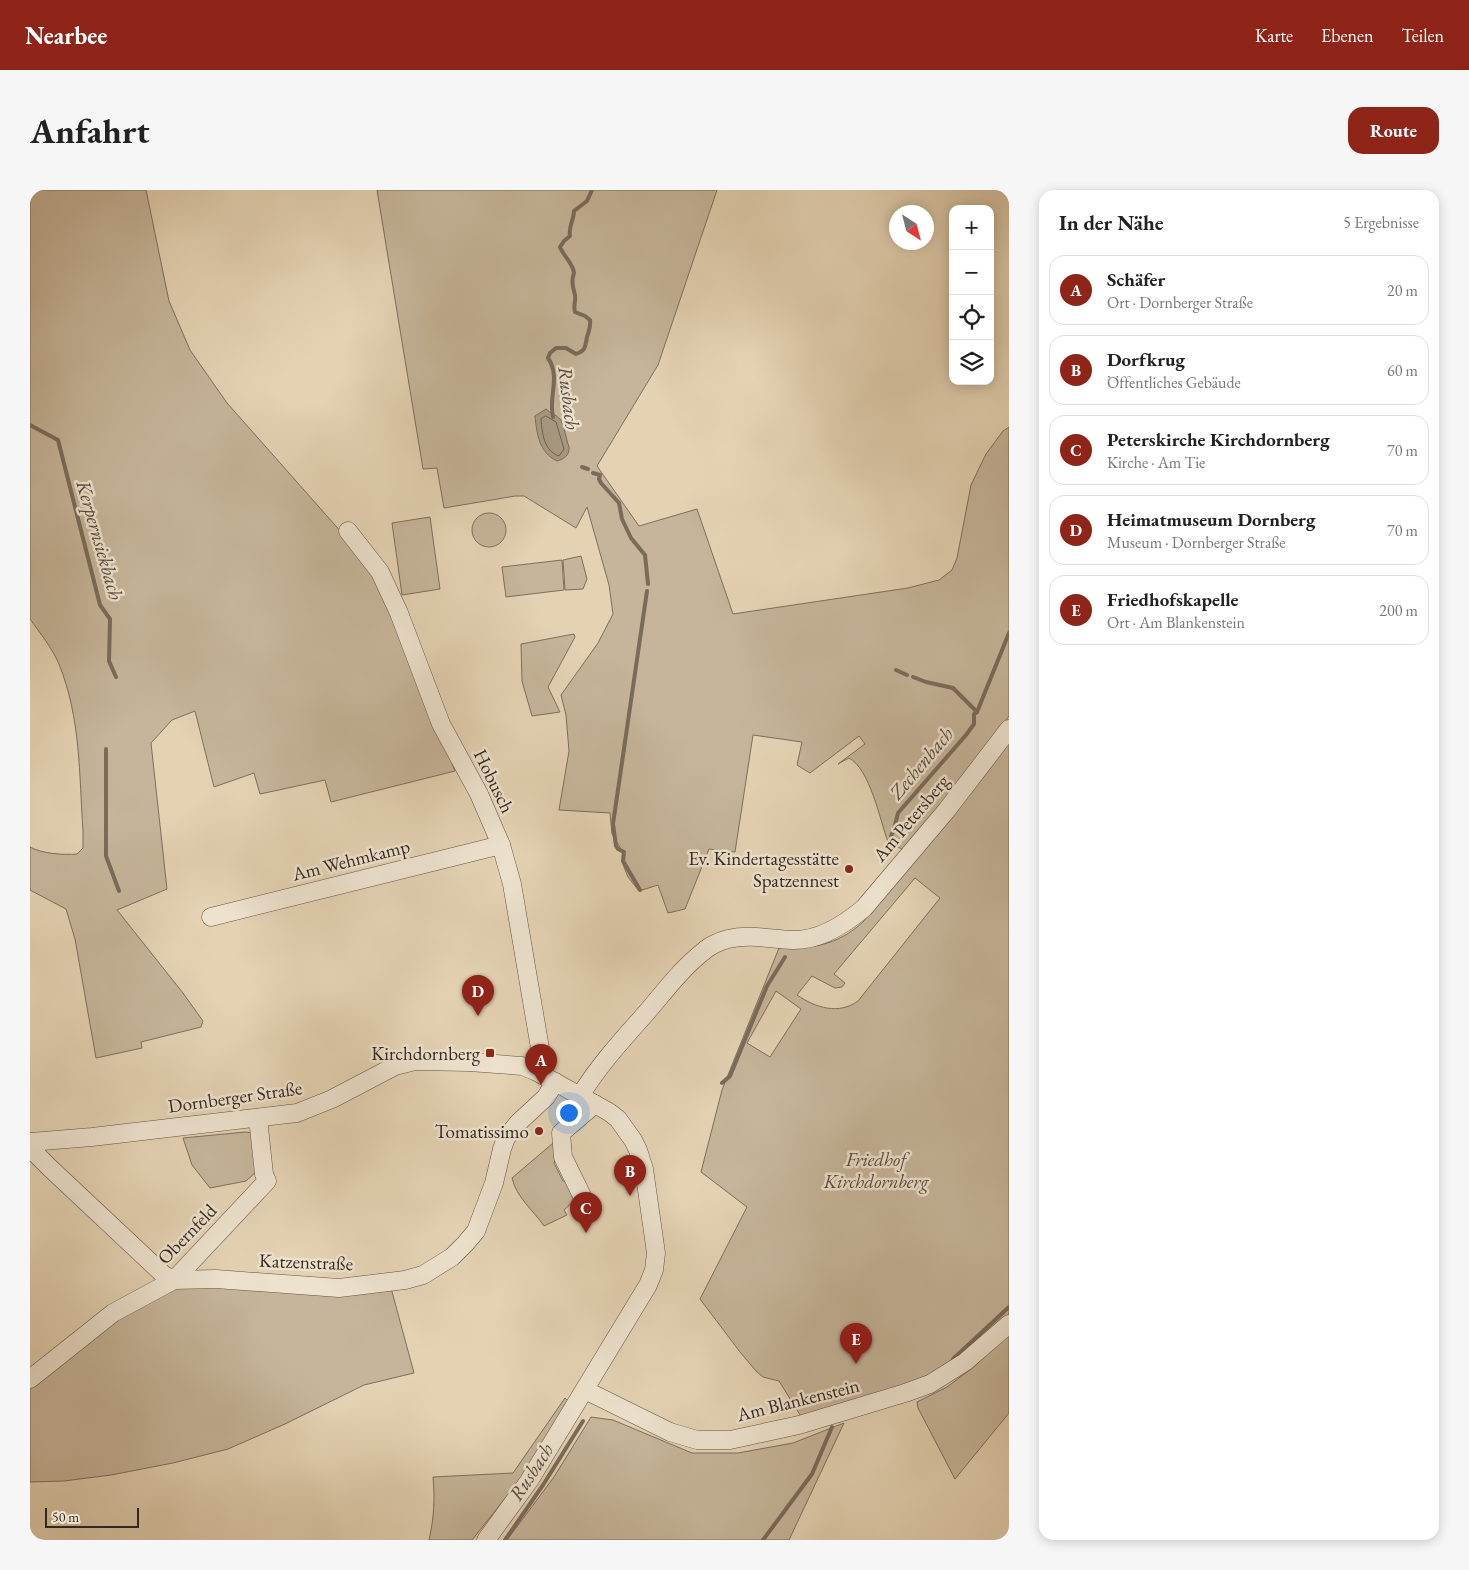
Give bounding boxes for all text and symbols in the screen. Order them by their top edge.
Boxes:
text: Nearbee [25,20,107,51]
text: Karte [1255,24,1293,47]
text: Ebenen [1321,24,1374,47]
text: Teilen [1402,24,1444,47]
button: Route [1348,107,1439,154]
text: Anfahrt [30,108,150,153]
north arrow [889,205,934,250]
map controls [949,205,994,385]
button: + [949,205,994,250]
text: In der Nähe [1059,209,1164,236]
text: 5 Ergebnisse [1343,212,1419,233]
button: − [949,250,994,295]
text: Schäfer [1107,267,1165,292]
text: A [1070,280,1082,301]
text: 20 m [1387,280,1418,301]
text: Ort · Dornberger Straße [1107,292,1253,313]
button: locate [949,295,994,340]
button: layers [949,340,994,385]
text: Dorfkrug [1107,347,1185,372]
text: B [1071,360,1081,381]
text: 60 m [1387,360,1418,381]
water label: Rusbach [552,365,586,431]
text: Öffentliches Gebäude [1107,372,1241,393]
text: Peterskirche Kirchdornberg [1107,427,1330,452]
text: C [1070,440,1082,461]
text: 70 m [1387,440,1418,461]
text: Kirche · Am Tie [1107,452,1205,473]
water label: Kerpernsiekbach [70,476,130,603]
text: Heimatmuseum Dornberg [1107,507,1315,532]
text: D [1070,520,1082,541]
text: 70 m [1387,520,1418,541]
text: Museum · Dornberger Straße [1107,532,1286,553]
text: Friedhofskapelle [1107,587,1238,612]
text: E [1071,600,1081,621]
text: 200 m [1379,600,1418,621]
text: Ort · Am Blankenstein [1107,612,1245,633]
water label: Zechenbach [883,721,959,805]
street label: Hobusch [468,745,520,817]
street label: Am Petersberg [867,769,955,868]
street label: Am Wehmkamp [289,833,413,887]
place label: Ev. Kindertagesstätte Spatzennest [688,846,839,893]
marker: Ev. Kindertagesstätte Spatzennest [843,863,855,875]
pin: D [462,975,494,1016]
place label: Kirchdornberg [371,1041,481,1066]
pin: A [525,1044,557,1085]
marker: Kirchdornberg [484,1047,496,1059]
street label: Dornberger Straße [166,1075,304,1119]
your location [556,1100,582,1126]
place label: Tomatissimo [435,1119,529,1144]
marker: Tomatissimo [533,1125,545,1137]
park label: Friedhof Kirchdornberg [823,1147,929,1194]
pin: B [614,1155,646,1196]
pin: C [570,1192,602,1233]
street label: Obernfeld [152,1198,222,1270]
street label: Katzenstraße [259,1248,353,1276]
pin: E [840,1323,872,1364]
street label: Am Blankenstein [733,1373,862,1428]
water label: Rusbach [503,1438,559,1506]
scale bar [45,1505,139,1528]
text: 50 m [52,1508,79,1526]

